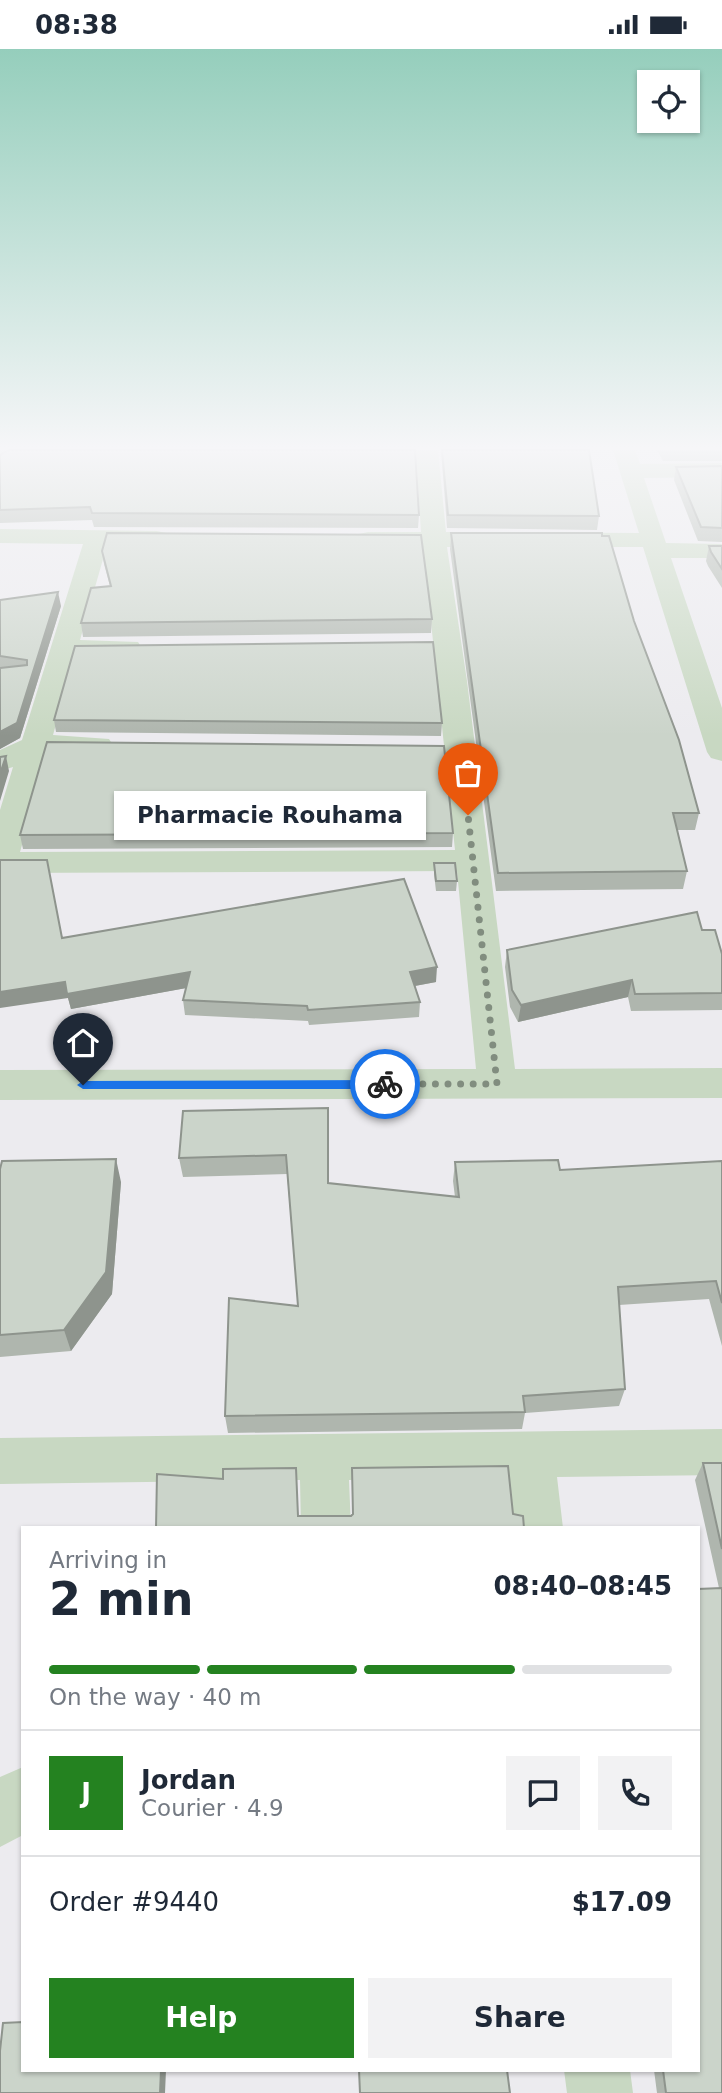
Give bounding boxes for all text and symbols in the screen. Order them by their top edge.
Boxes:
text: 08:38 [35,10,118,40]
map controls [637,70,700,133]
button: locate [637,70,700,133]
pin [438,743,498,815]
icon: bag [449,754,487,792]
callout: Pharmacie Rouhama [115,791,426,839]
text: Pharmacie Rouhama [137,802,403,828]
pin [53,1013,113,1085]
icon: home [64,1024,102,1062]
courier [350,1049,420,1119]
icon: bike [366,1065,404,1103]
text: Arriving in [49,1547,167,1573]
text: 08:40–08:45 [493,1571,672,1601]
text: 2 min [49,1572,193,1626]
text: On the way · 40 m [49,1684,261,1710]
button: chat [506,1756,580,1830]
button: phone [598,1756,672,1830]
text: Jordan [141,1765,236,1795]
text: J [81,1778,91,1808]
text: Courier · 4.9 [141,1795,284,1821]
text: Order #9440 [49,1887,219,1917]
text: $17.09 [572,1887,672,1917]
button: Help [49,1978,354,2058]
button: Share [368,1978,672,2058]

